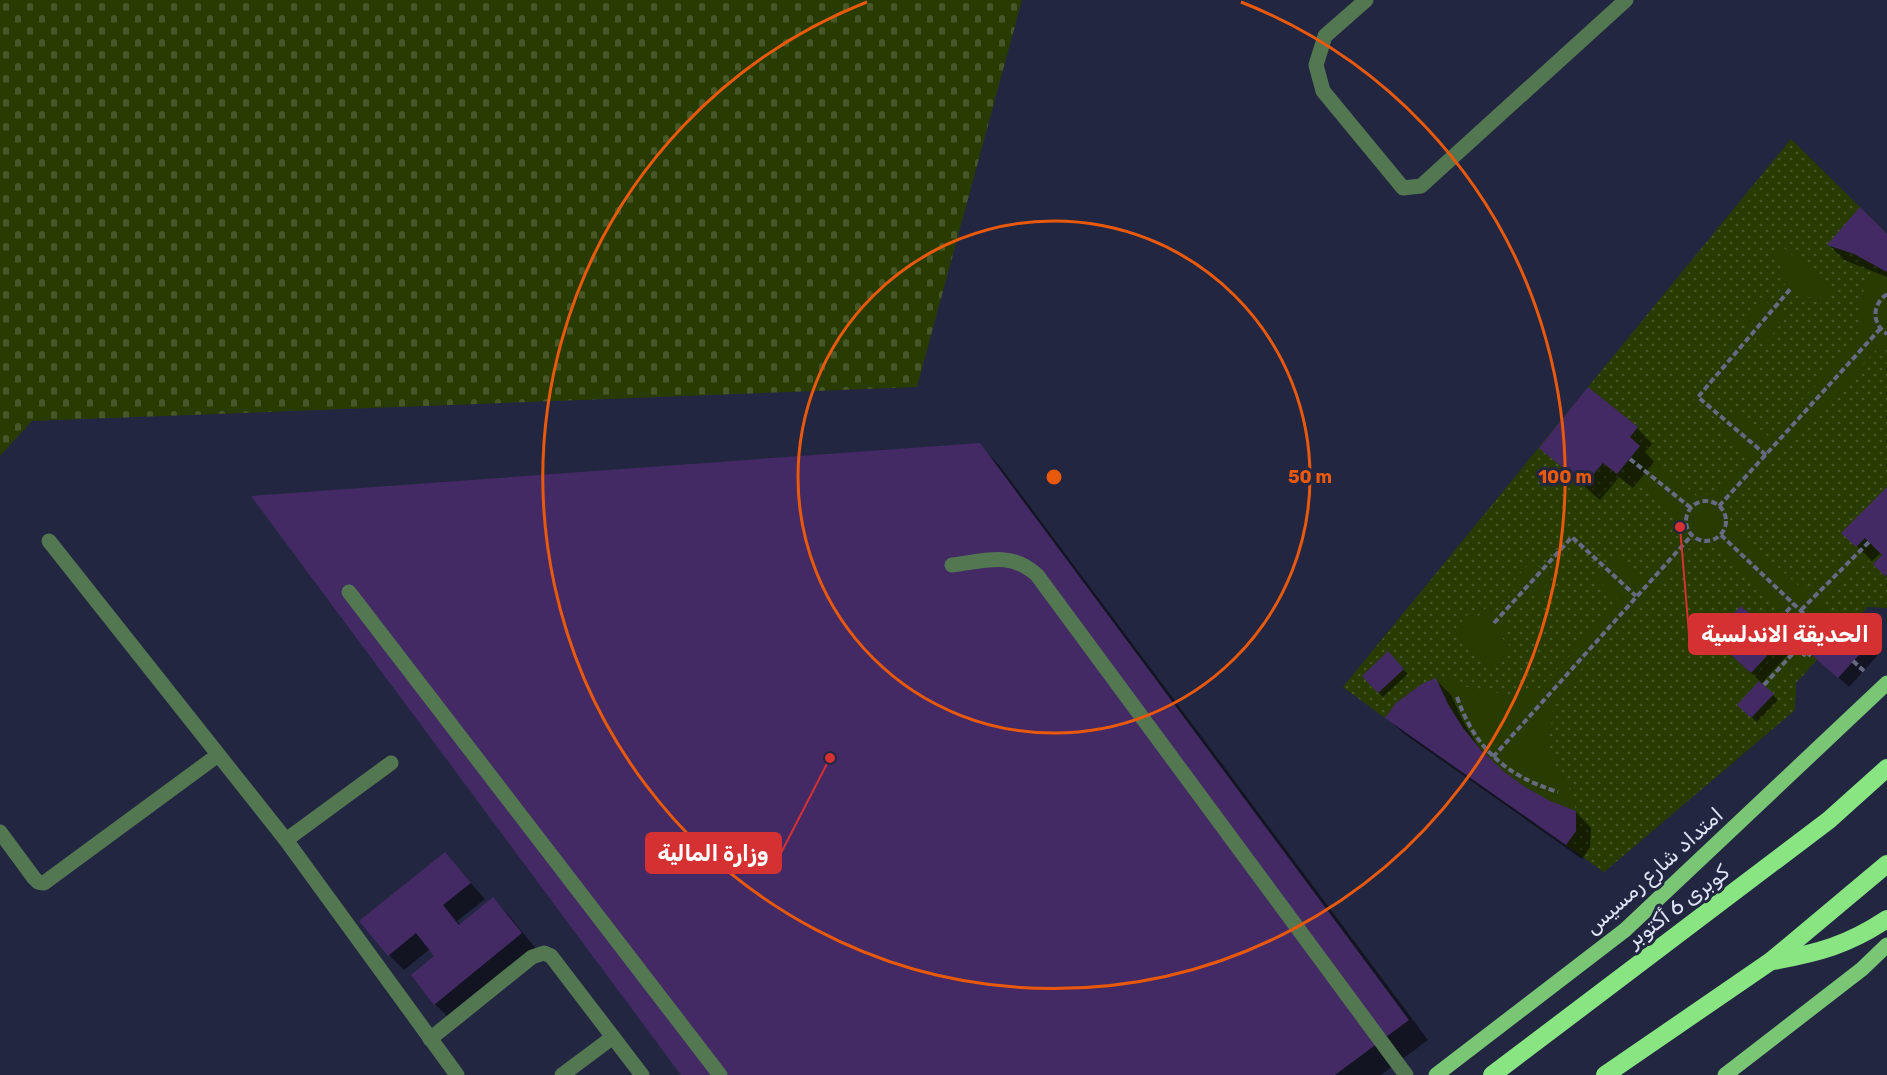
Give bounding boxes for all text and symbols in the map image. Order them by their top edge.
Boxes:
text: 50 m [1288,466,1332,488]
text: 100 m [1538,466,1592,488]
centre of rings [1044,467,1064,487]
callout: الحديقة الاندلسية [1689,614,1881,654]
text: الحديقة الاندلسية [1701,621,1869,648]
street label: امتداد شارع رمسيس [1579,802,1729,941]
callout: وزارة المالية [646,833,781,873]
text: وزارة المالية [657,840,769,867]
street label: كوبرى 6 أكتوبر [1620,859,1734,953]

